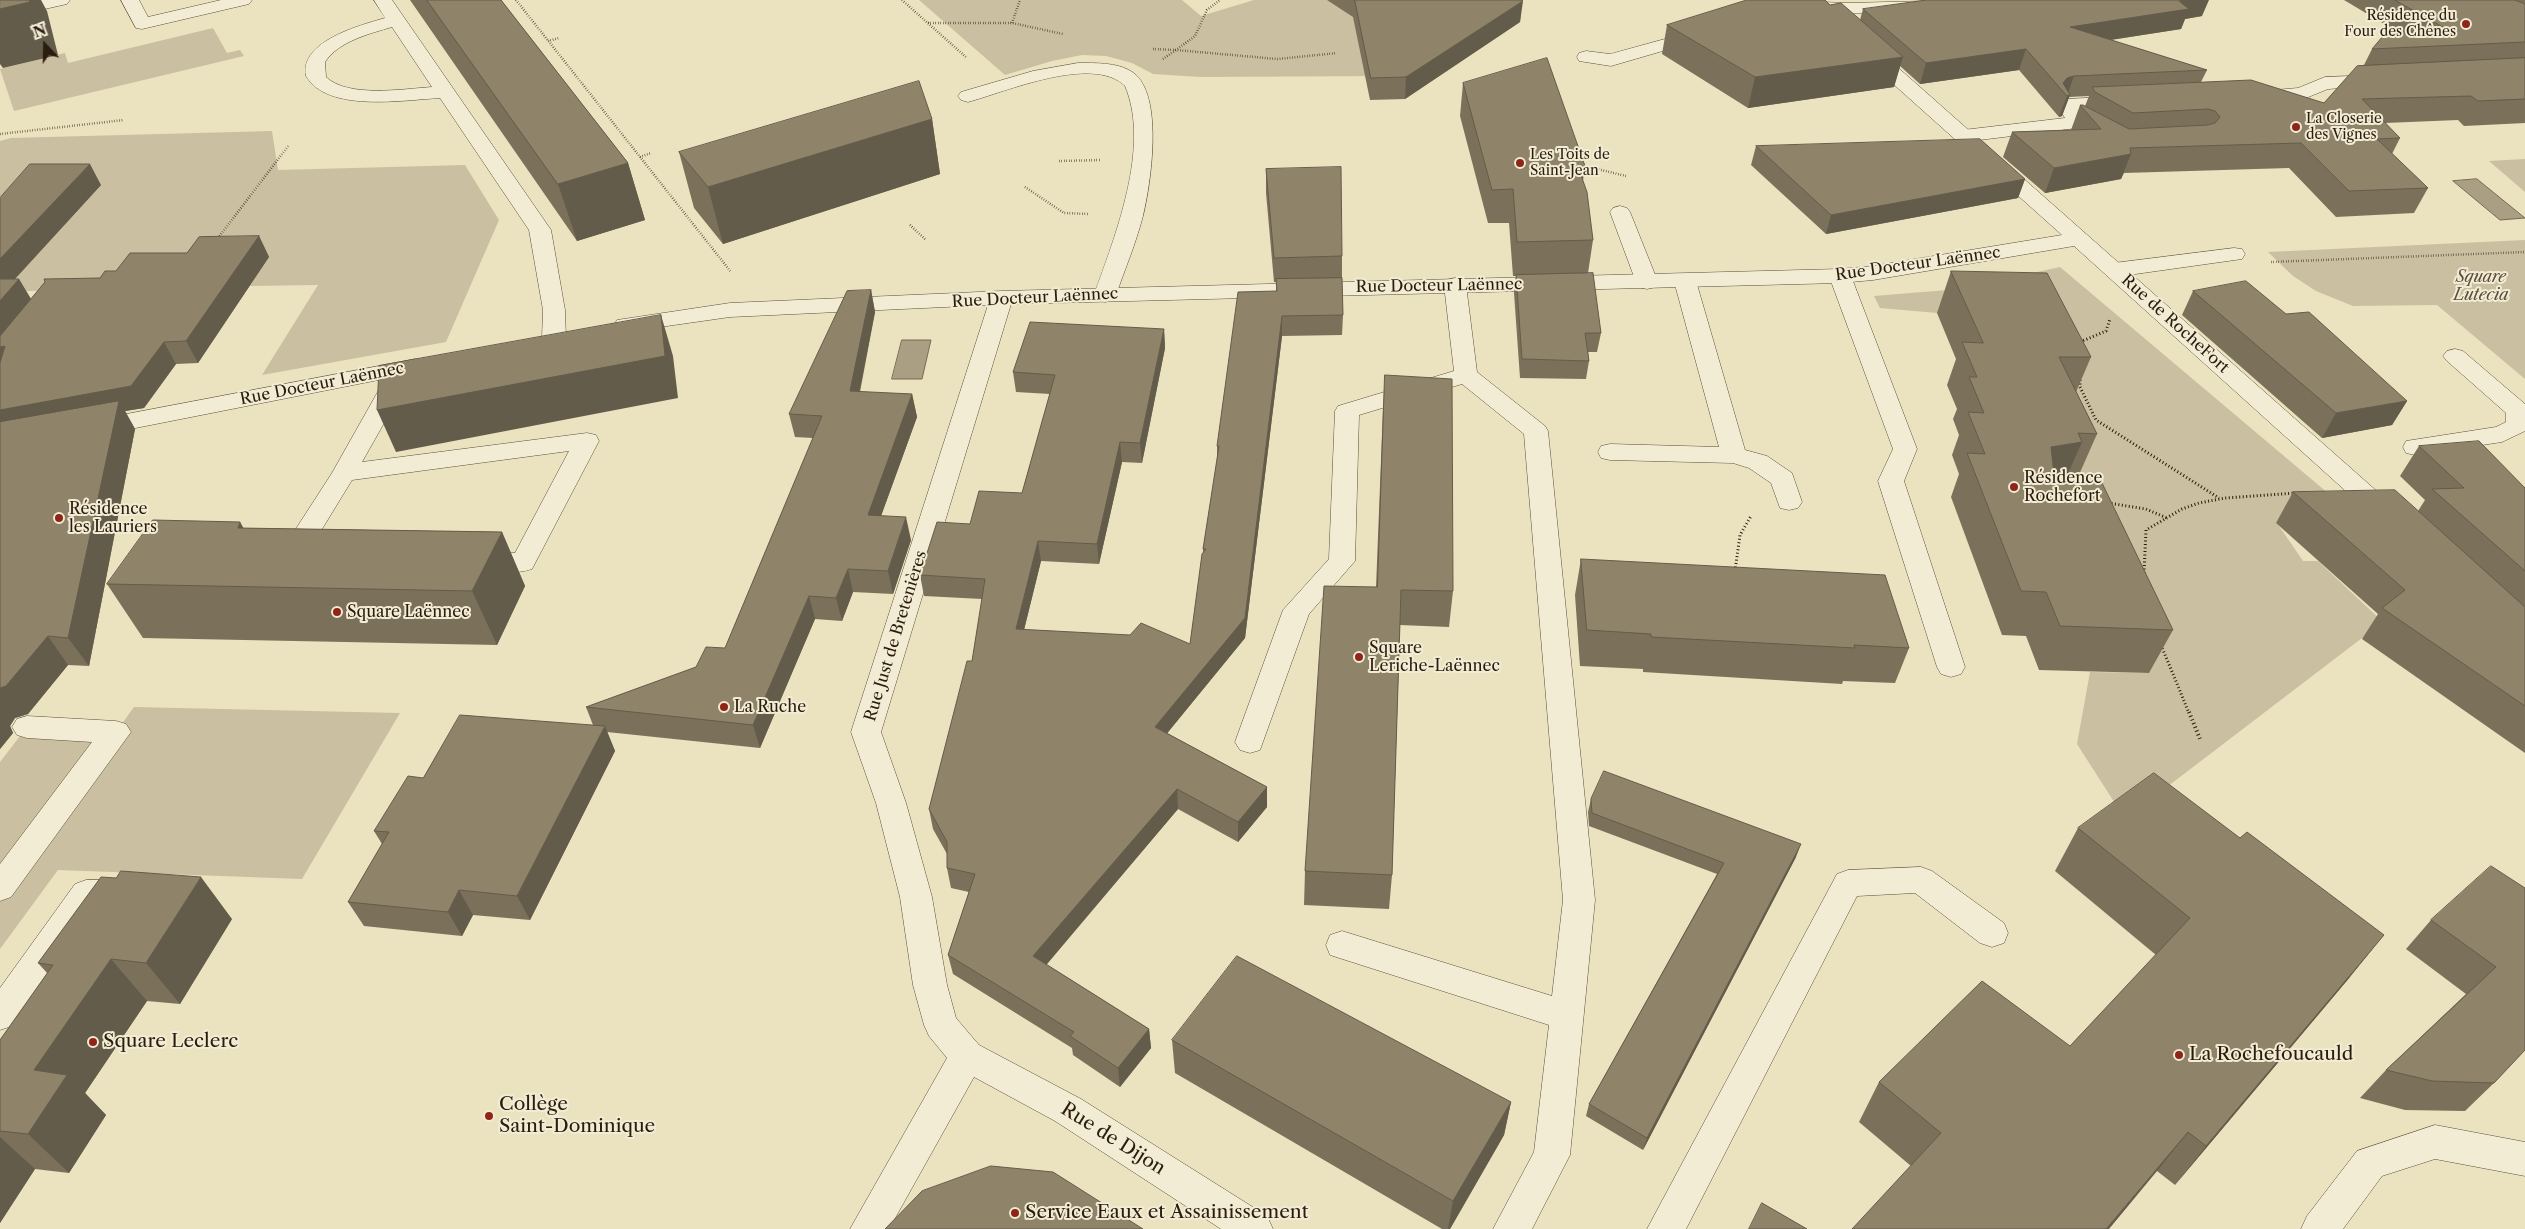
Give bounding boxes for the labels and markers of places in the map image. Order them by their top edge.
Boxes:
place label: Résidence du Four des Chênes [2344,8,2456,40]
marker: Résidence du Four des Chênes [2460,18,2472,30]
place label: La Closerie des Vignes [2306,111,2382,144]
marker: La Closerie des Vignes [2290,121,2302,133]
place label: Les Toits de Saint-Jean [1530,147,1610,180]
marker: Les Toits de Saint-Jean [1514,157,1526,169]
place label: Résidence Rochefort [2024,468,2103,506]
marker: Résidence Rochefort [2008,481,2020,493]
place label: Résidence les Lauriers [69,499,157,537]
marker: Résidence les Lauriers [53,512,65,524]
place label: Square Laënnec [347,602,470,622]
marker: Square Laënnec [331,606,343,618]
place label: Square Leriche-Laënnec [1369,638,1500,676]
marker: Square Leriche-Laënnec [1353,651,1365,663]
place label: La Ruche [734,697,806,717]
marker: La Ruche [718,701,730,713]
place label: Square Leclerc [103,1031,238,1053]
marker: Square Leclerc [87,1036,99,1048]
place label: La Rochefoucauld [2189,1044,2353,1066]
marker: La Rochefoucauld [2173,1049,2185,1061]
place label: Collège Saint-Dominique [499,1094,655,1138]
marker: Collège Saint-Dominique [483,1110,495,1122]
place label: Service Eaux et Assainissement [1025,1202,1308,1224]
marker: Service Eaux et Assainissement [1009,1207,1021,1219]

